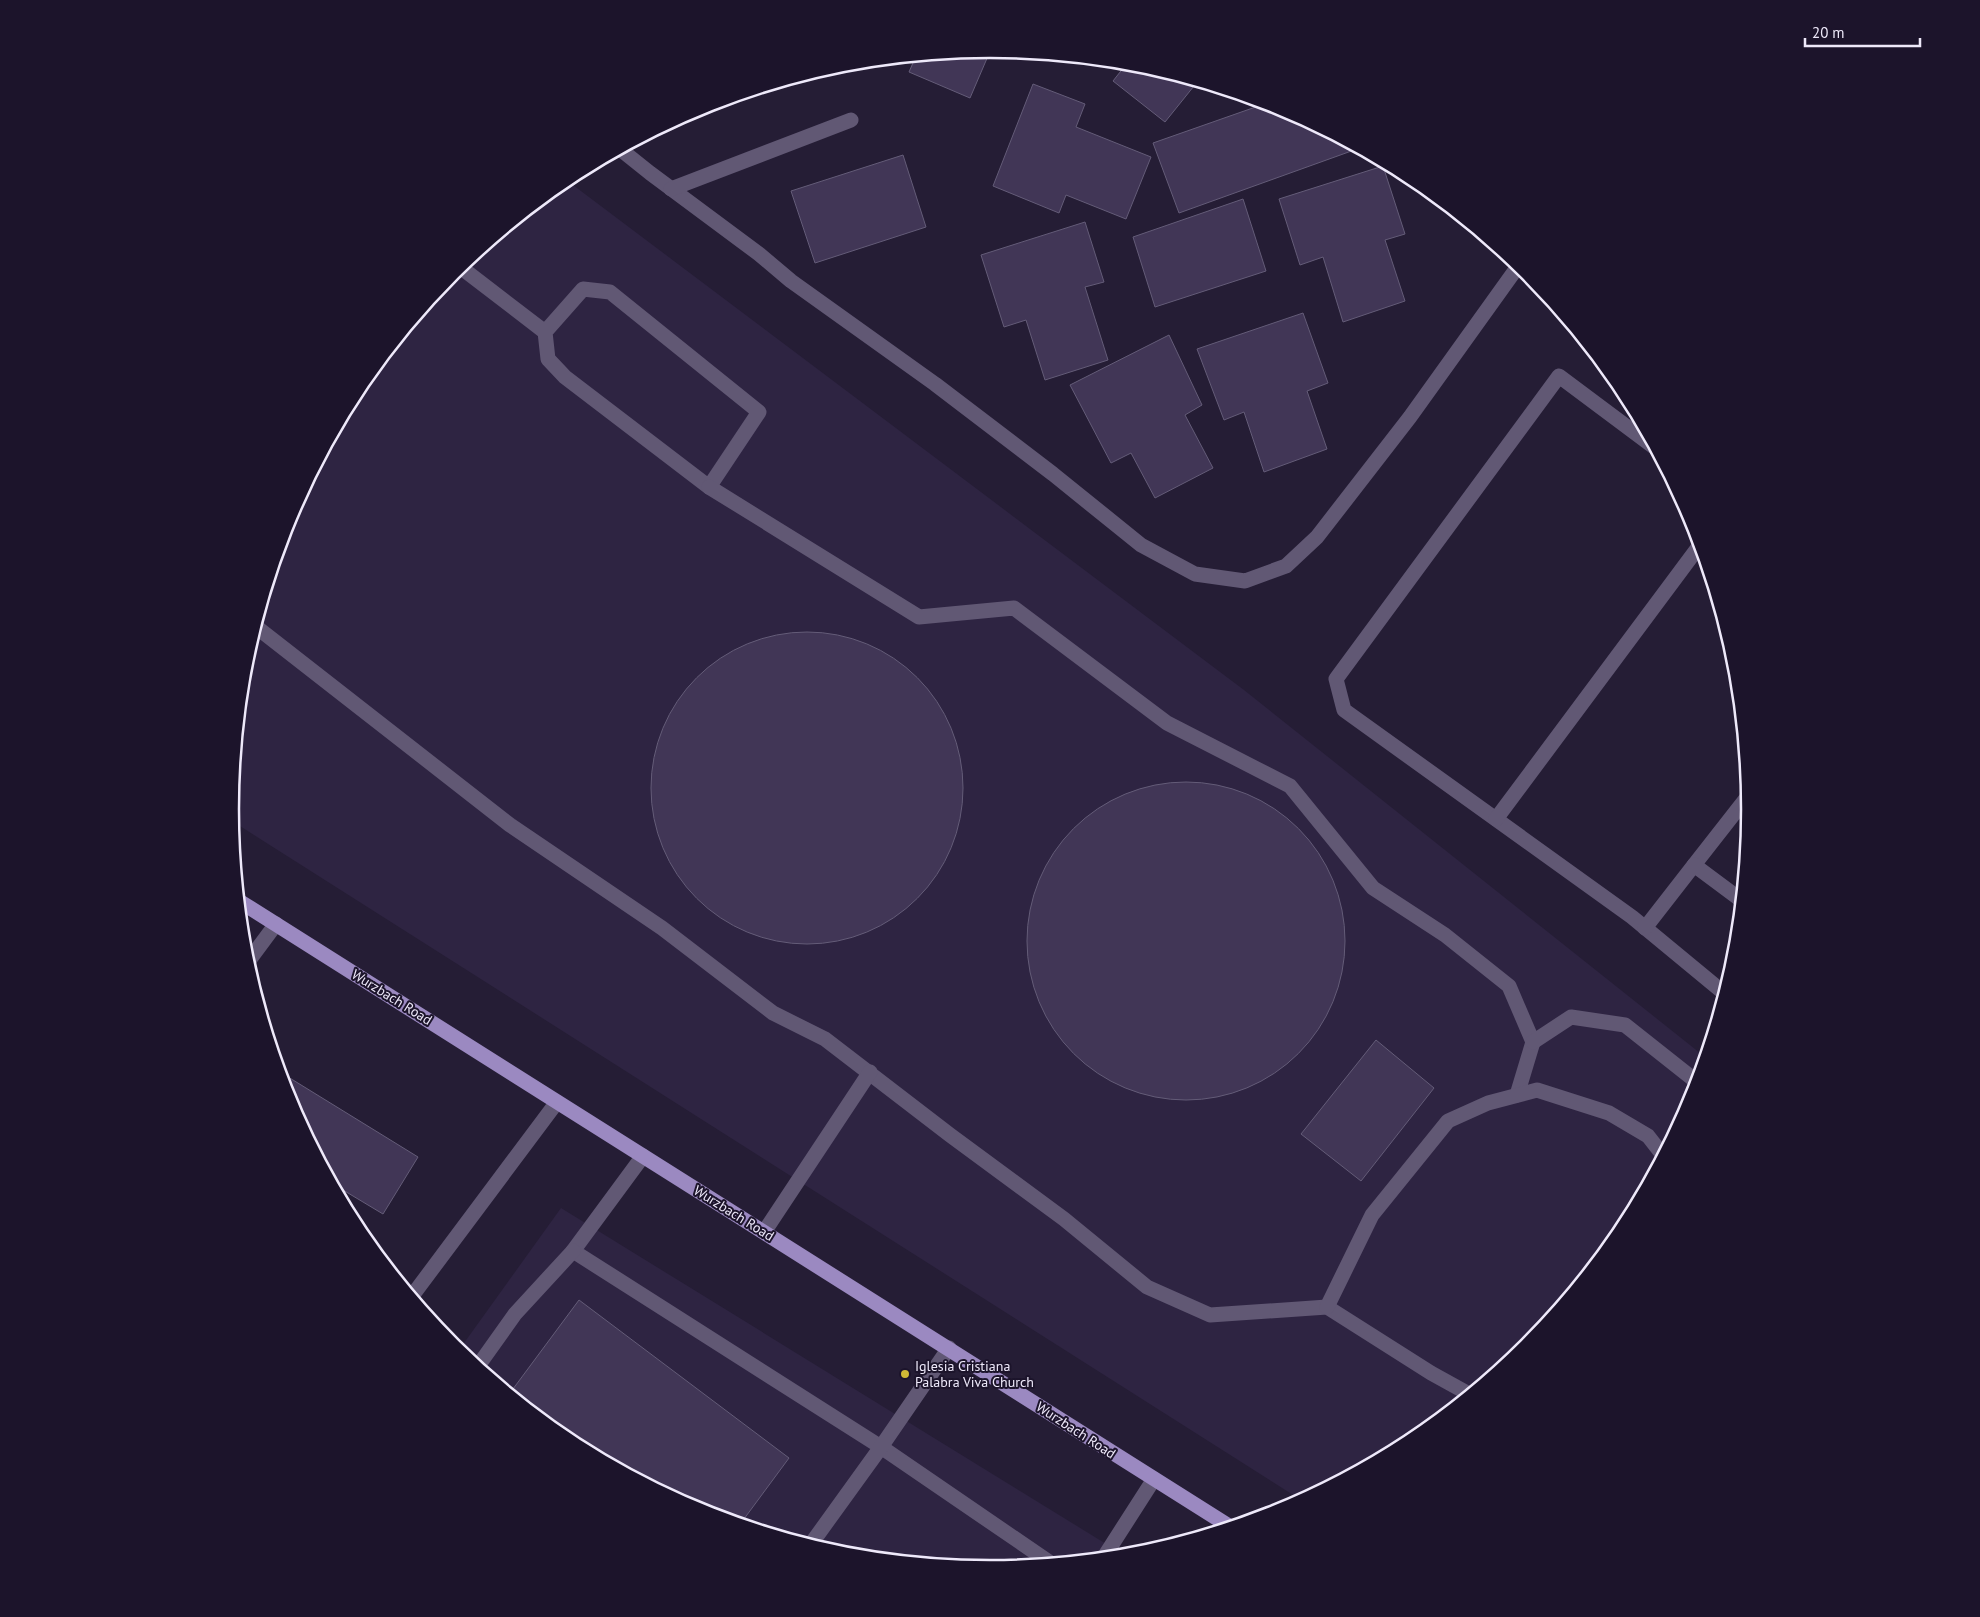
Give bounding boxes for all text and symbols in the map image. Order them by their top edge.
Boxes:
scale bar [1805,15,1920,47]
text: 20 m [1812,23,1845,42]
street label: Wurzbach Road [348,965,436,1029]
street label: Wurzbach Road [690,1181,778,1245]
place label: Iglesia Cristiana Palabra Viva Church [915,1357,1034,1391]
marker: Iglesia Cristiana Palabra Viva Church [899,1368,911,1380]
street label: Wurzbach Road [1033,1398,1119,1462]

